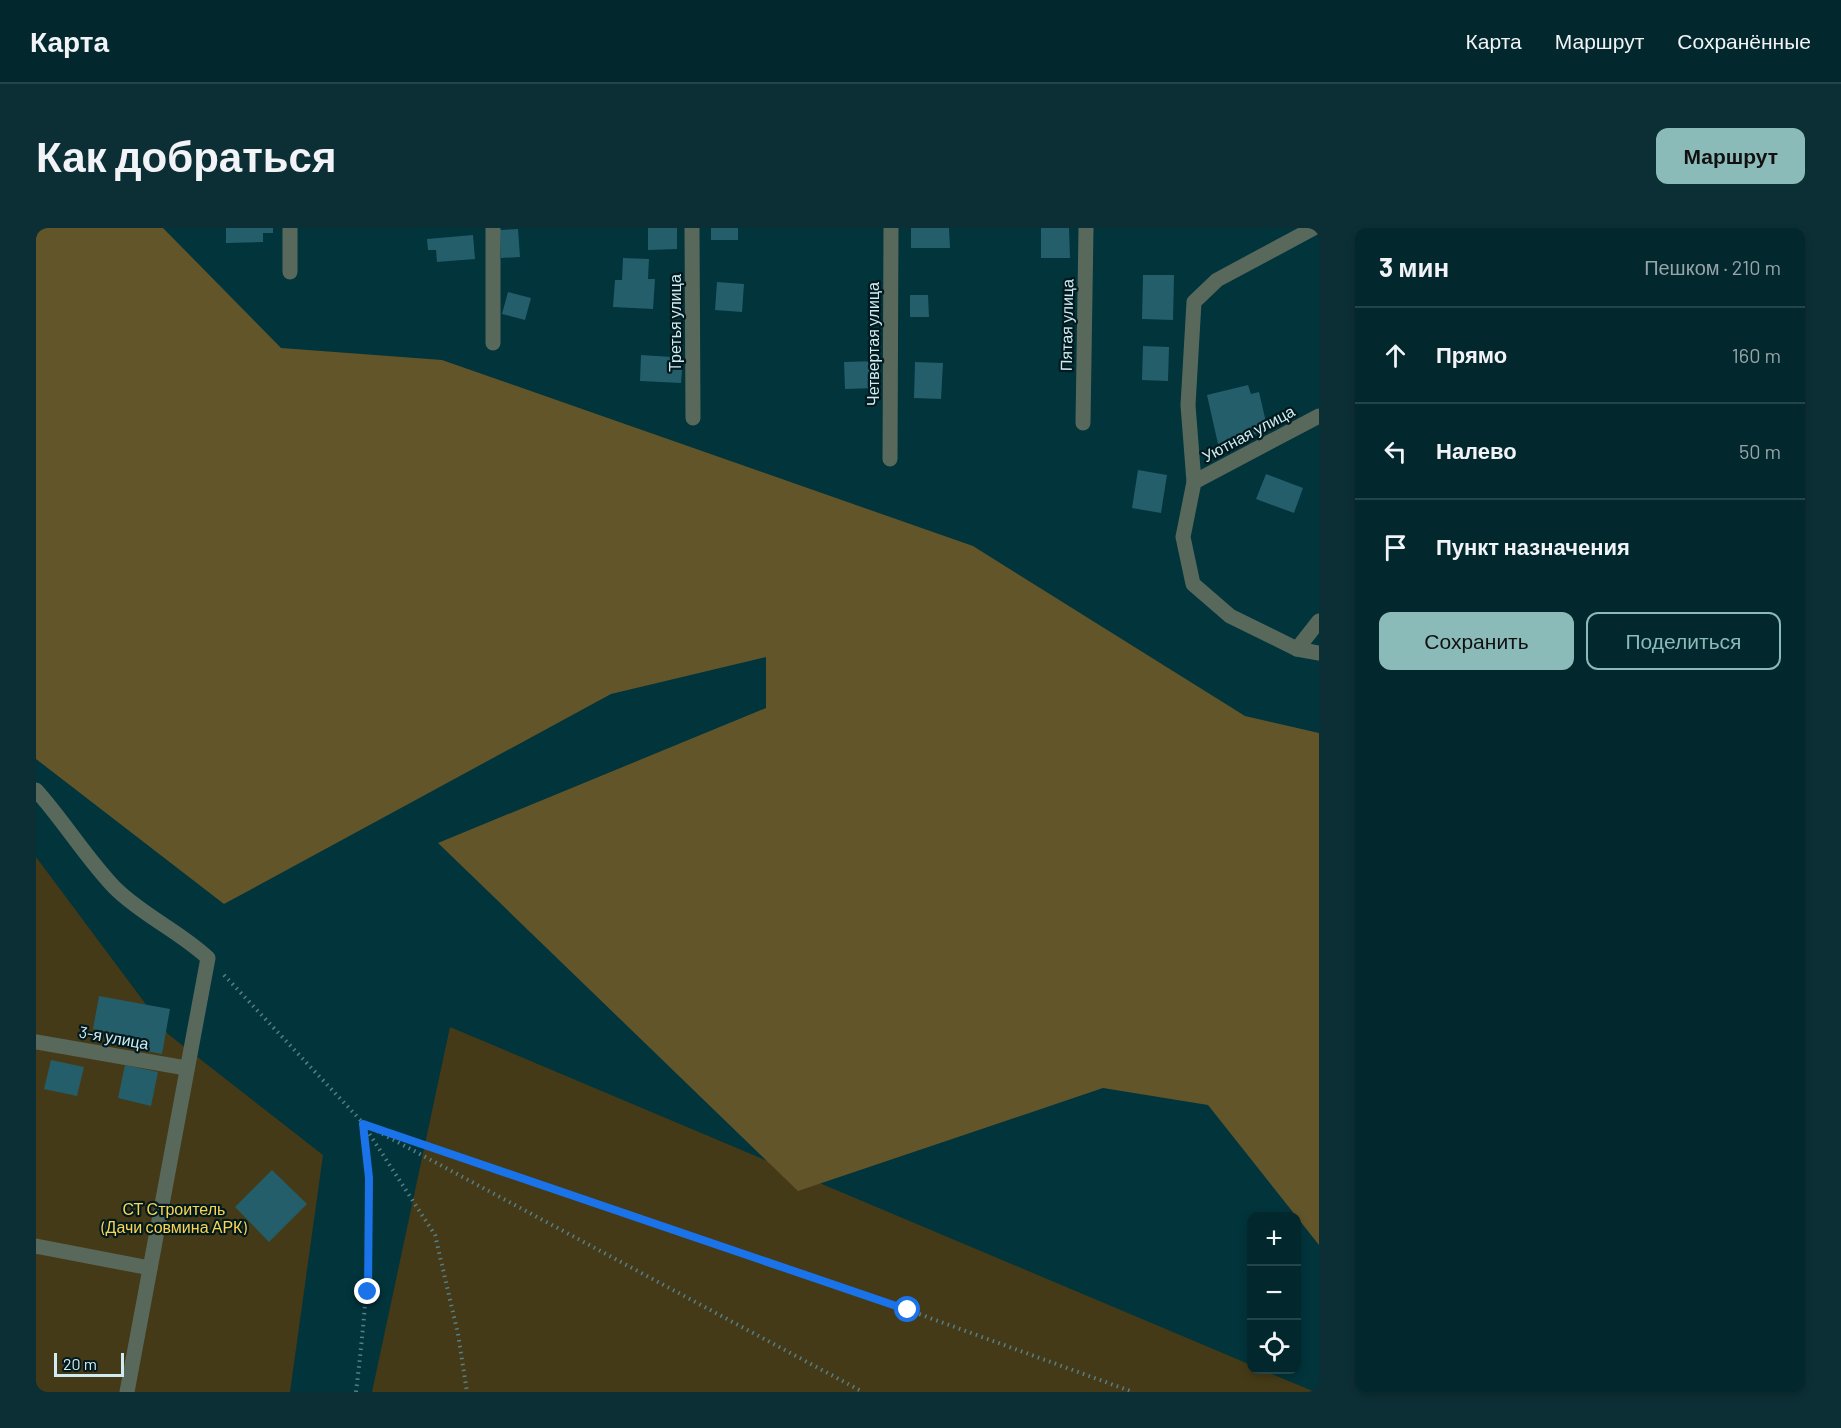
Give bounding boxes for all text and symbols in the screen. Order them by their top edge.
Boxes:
text: Карта [30,24,109,58]
text: Карта [1466,28,1522,53]
text: Маршрут [1555,28,1644,53]
text: Сохранённые [1677,28,1811,53]
button: Маршрут [1656,128,1805,184]
text: Как добраться [36,130,336,180]
text: 3 мин [1379,251,1449,282]
text: Пешком · 210 m [1644,255,1781,279]
street label: Третья улица [665,274,684,372]
street label: Пятая улица [1056,279,1076,371]
street label: Четвертая улица [863,282,882,406]
icon: ahead [1379,339,1412,372]
text: Прямо [1436,341,1507,367]
text: 160 m [1732,343,1781,367]
street label: Уютная улица [1199,401,1298,465]
icon: left [1379,435,1412,468]
text: Налево [1436,437,1517,463]
text: 50 m [1739,439,1781,463]
icon: arrive [1379,531,1412,564]
text: Пункт назначения [1436,533,1630,559]
button: Сохранить [1379,612,1574,670]
button: Поделиться [1586,612,1781,670]
street label: 3-я улица [78,1022,150,1052]
park label: СТ Строитель (Дачи совмина АРК) [100,1199,247,1236]
map controls [1247,1212,1301,1374]
button: + [1247,1212,1301,1266]
button: − [1247,1266,1301,1320]
route end [354,1278,380,1304]
route start [894,1296,920,1322]
button: locate [1247,1320,1301,1374]
scale bar [54,1350,124,1378]
text: 20 m [63,1354,97,1373]

